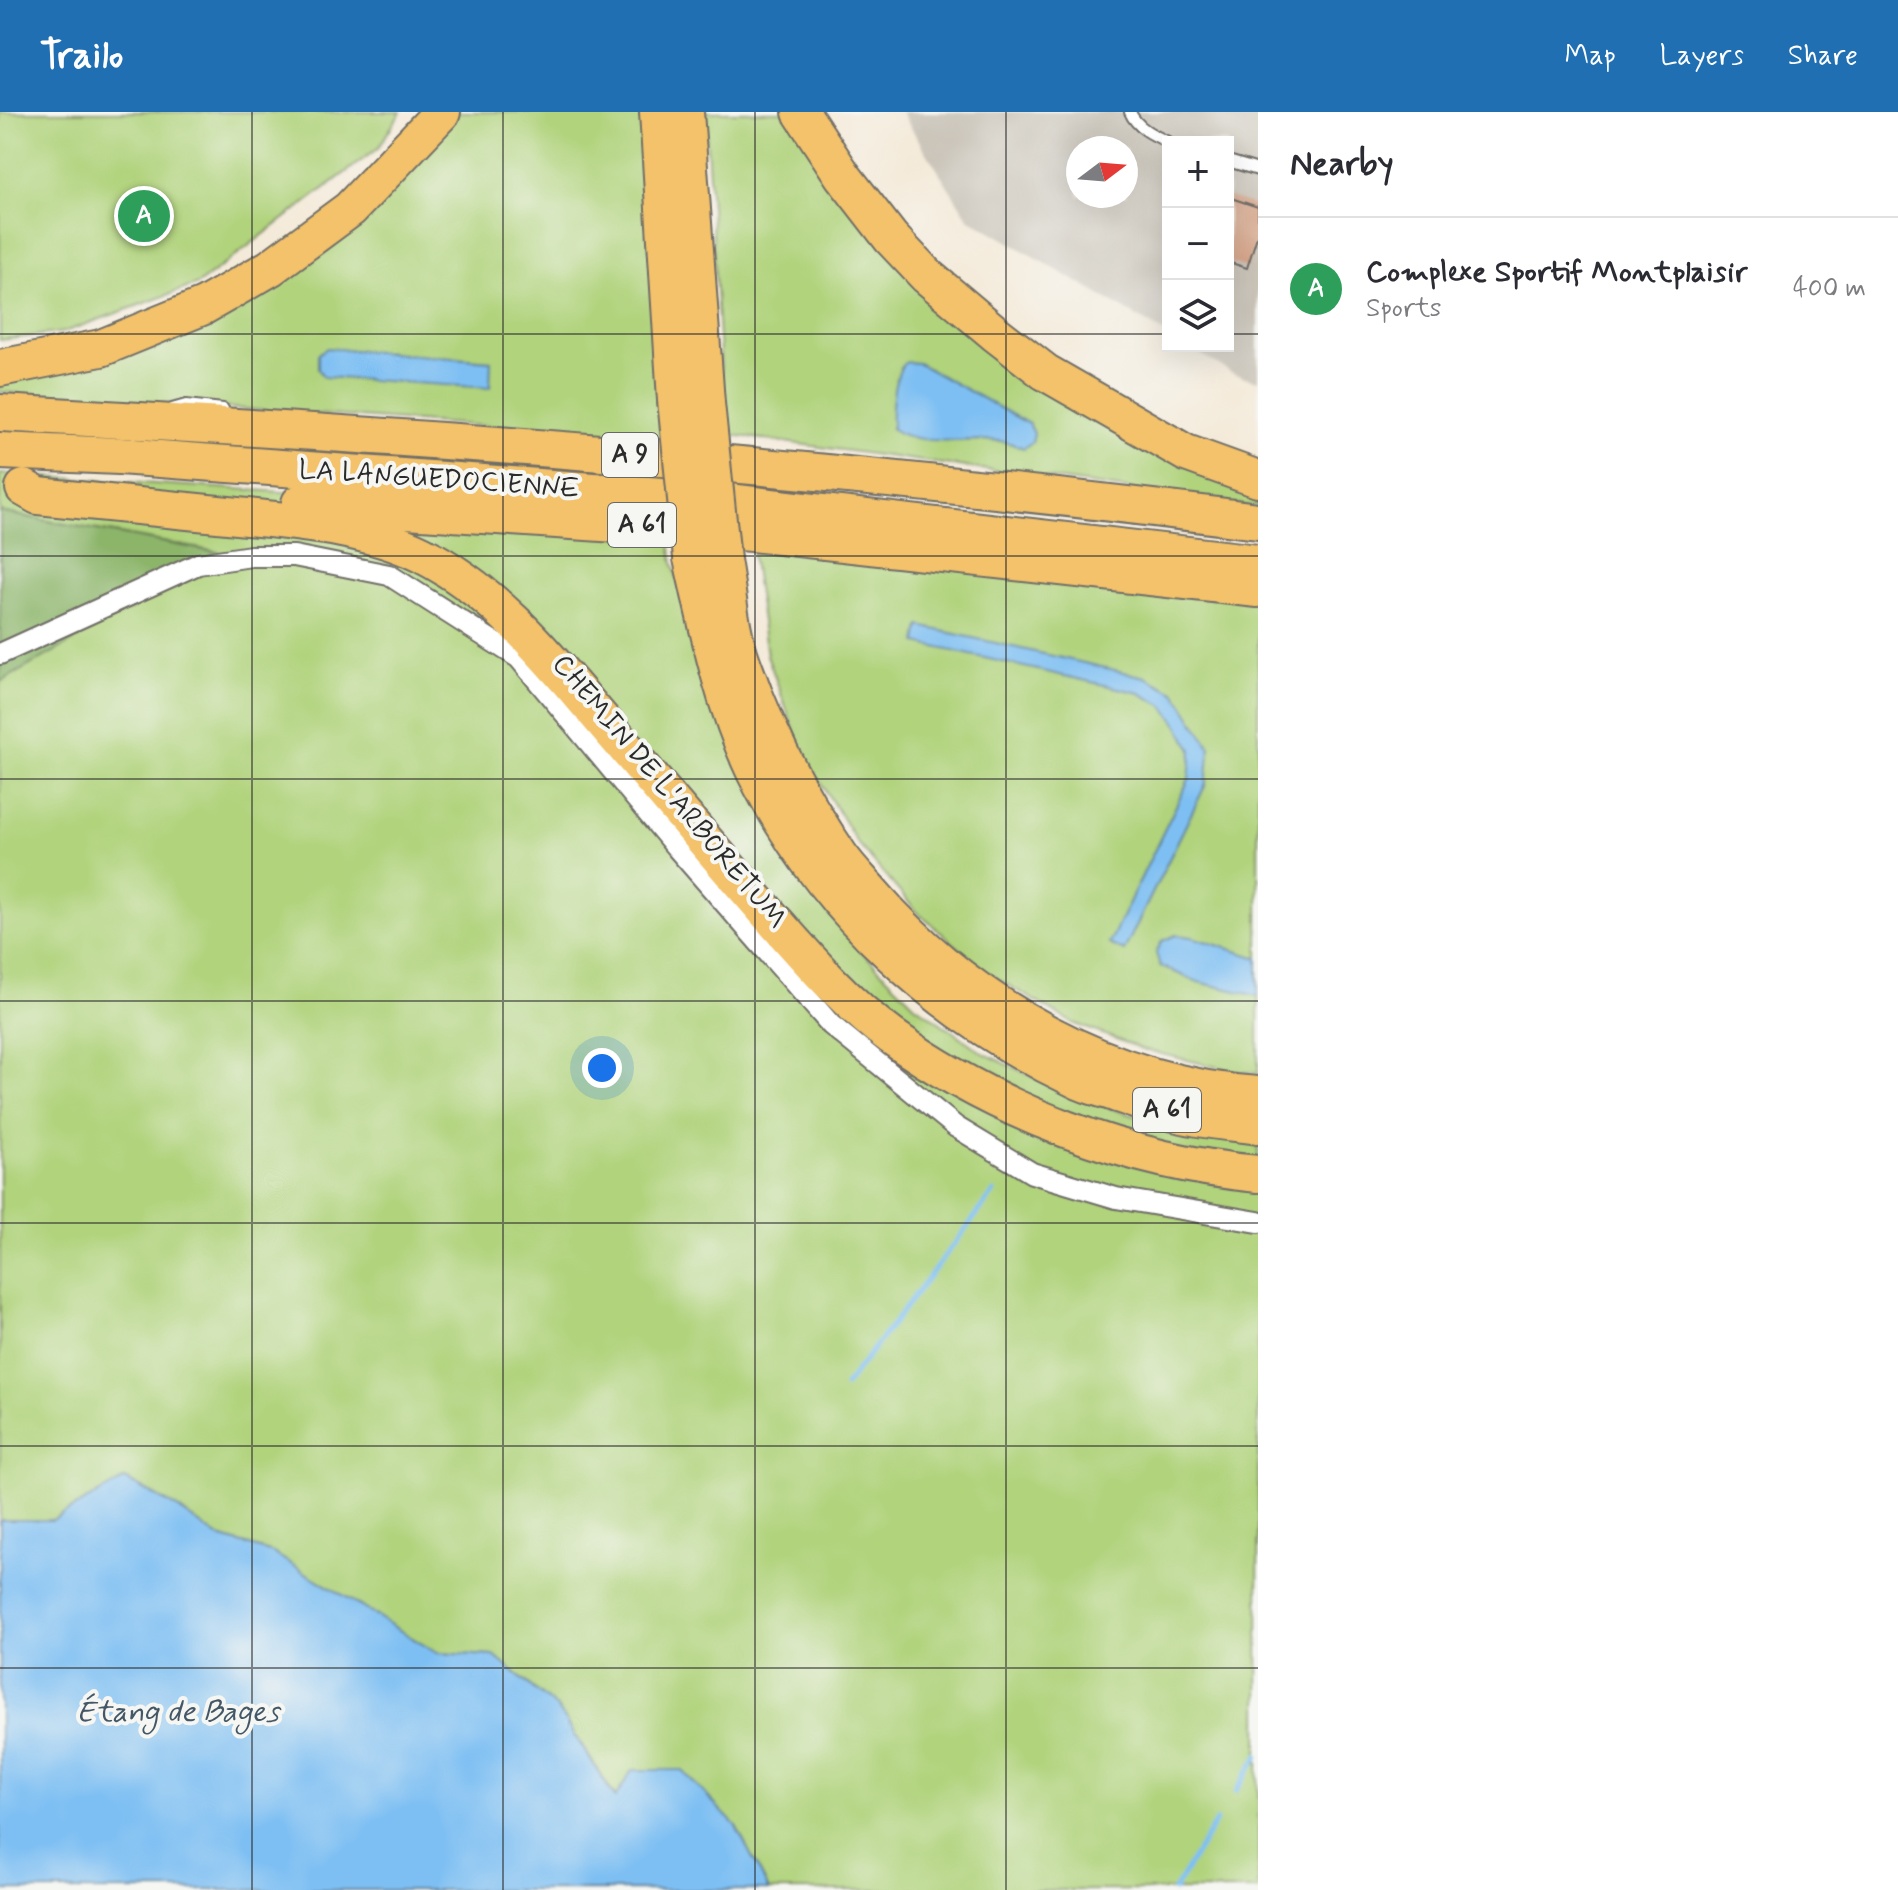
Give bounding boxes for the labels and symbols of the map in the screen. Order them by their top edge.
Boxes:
north arrow [1066,136,1138,208]
pin: A [118,186,170,246]
road number: A 9 [602,433,658,477]
street label: LA LANGUEDOCIENNE [298,452,580,508]
road number: A 61 [608,503,676,547]
street label: CHEMIN DE L'ARBORETUM [543,647,795,937]
your location [582,1048,622,1088]
road number: A 61 [1133,1088,1201,1132]
water label: Étang de Bages [77,1692,282,1735]

